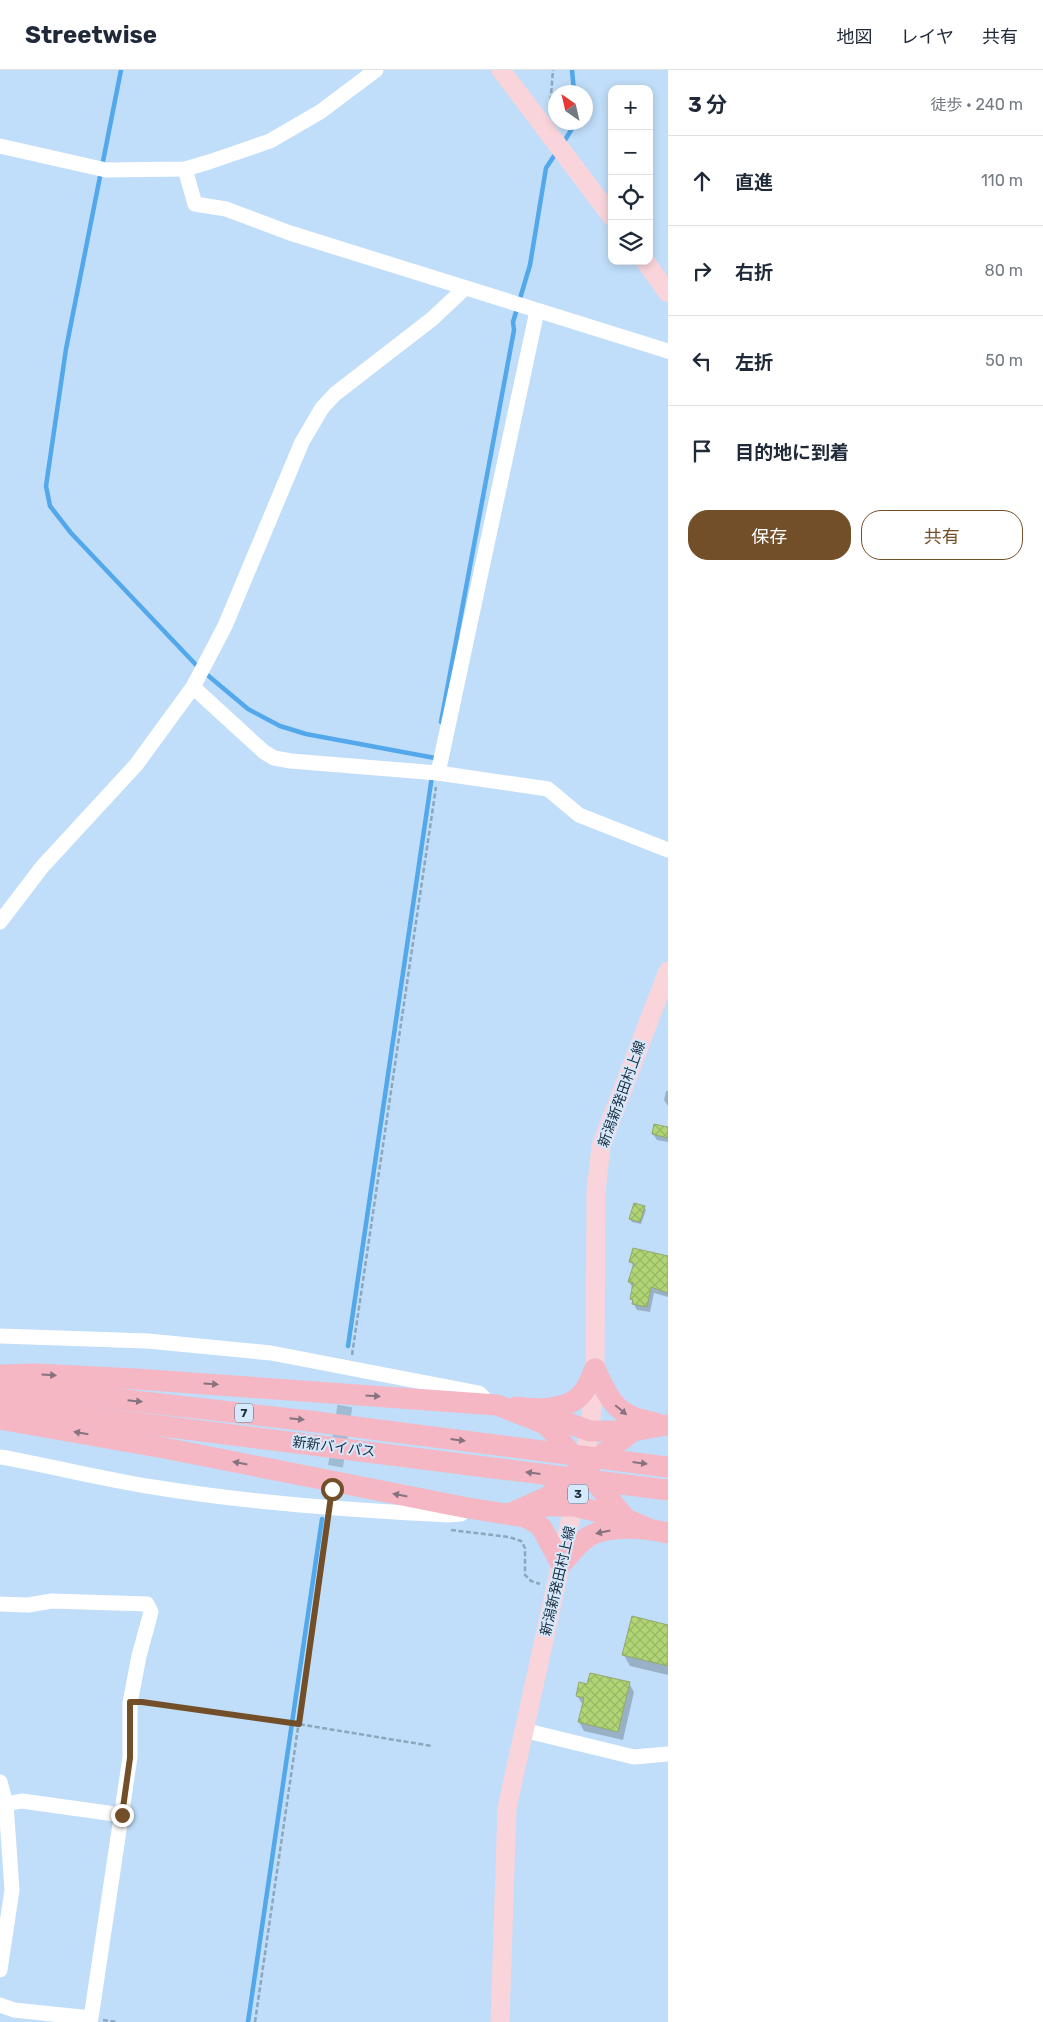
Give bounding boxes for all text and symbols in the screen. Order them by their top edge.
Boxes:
text: Streetwise [25,21,157,49]
text: 地図 [837,26,873,48]
text: レイヤ [901,26,954,48]
text: 共有 [982,26,1018,48]
north arrow [548,85,593,130]
map controls [608,85,653,265]
button: + [608,85,653,130]
text: 3 分 [688,92,727,117]
text: 徒歩 · 240 m [930,95,1023,114]
button: − [608,130,653,175]
icon: ahead [688,167,716,195]
text: 直進 [735,171,773,194]
text: 110 m [981,171,1023,190]
button: locate [608,175,653,220]
button: layers [608,220,653,265]
icon: right [688,257,716,285]
text: 右折 [735,261,773,284]
text: 80 m [985,261,1023,280]
icon: left [688,347,716,375]
text: 左折 [735,351,773,374]
text: 50 m [985,351,1023,370]
icon: arrive [688,437,716,465]
text: 目的地に到着 [735,441,849,464]
button: 保存 [688,510,851,560]
button: 共有 [861,510,1023,560]
street label: 新潟新発田村上線 [595,1038,649,1150]
one-way arrow [41,1371,57,1379]
one-way arrow [203,1381,219,1389]
one-way arrow [365,1392,381,1400]
one-way arrow [128,1397,144,1405]
road number: 7 [235,1404,253,1422]
one-way arrow [614,1404,627,1415]
one-way arrow [289,1415,305,1423]
one-way arrow [72,1429,88,1437]
street label: 新新バイパス [291,1433,377,1461]
one-way arrow [450,1436,466,1444]
one-way arrow [233,1459,248,1467]
one-way arrow [632,1459,648,1467]
one-way arrow [525,1468,541,1476]
route start [321,1478,344,1501]
road number: 3 [568,1485,588,1504]
one-way arrow [391,1490,407,1498]
street label: 新潟新発田村上線 [537,1525,579,1637]
one-way arrow [595,1528,610,1536]
route end [111,1804,134,1827]

